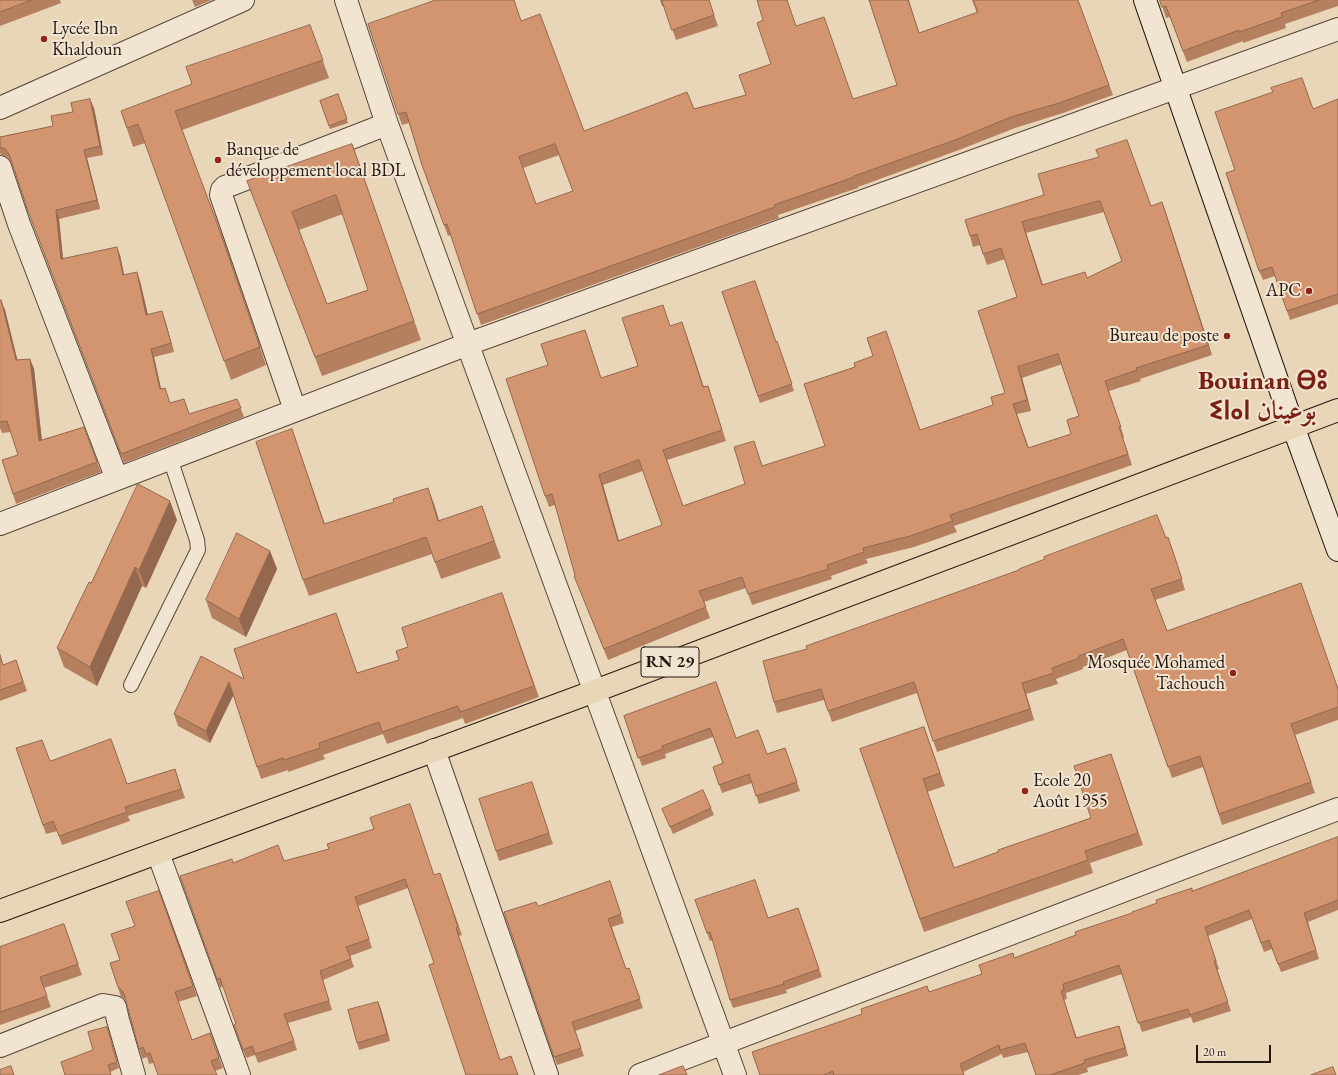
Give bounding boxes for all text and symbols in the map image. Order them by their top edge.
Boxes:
place label: Lycée Ibn Khaldoun [52,18,122,60]
marker: Lycée Ibn Khaldoun [39,34,49,44]
place label: Banque de développement local BDL [226,139,405,182]
marker: Banque de développement local BDL [213,155,223,165]
place label: APC [1266,280,1301,302]
marker: APC [1304,286,1314,296]
place label: Bureau de poste [1109,325,1219,347]
marker: Bureau de poste [1222,331,1232,341]
district label: Bouinan ⴱⵓ ⵉⵏⴰⵏ بوعينان [1198,366,1328,428]
road number: RN 29 [641,647,699,677]
place label: Mosquée Mohamed Tachouch [1087,652,1225,694]
marker: Mosquée Mohamed Tachouch [1228,668,1238,678]
place label: Ecole 20 Août 1955 [1033,770,1108,812]
marker: Ecole 20 Août 1955 [1020,786,1030,796]
scale bar [1198,1037,1273,1063]
text: 20 m [1203,1044,1226,1060]

